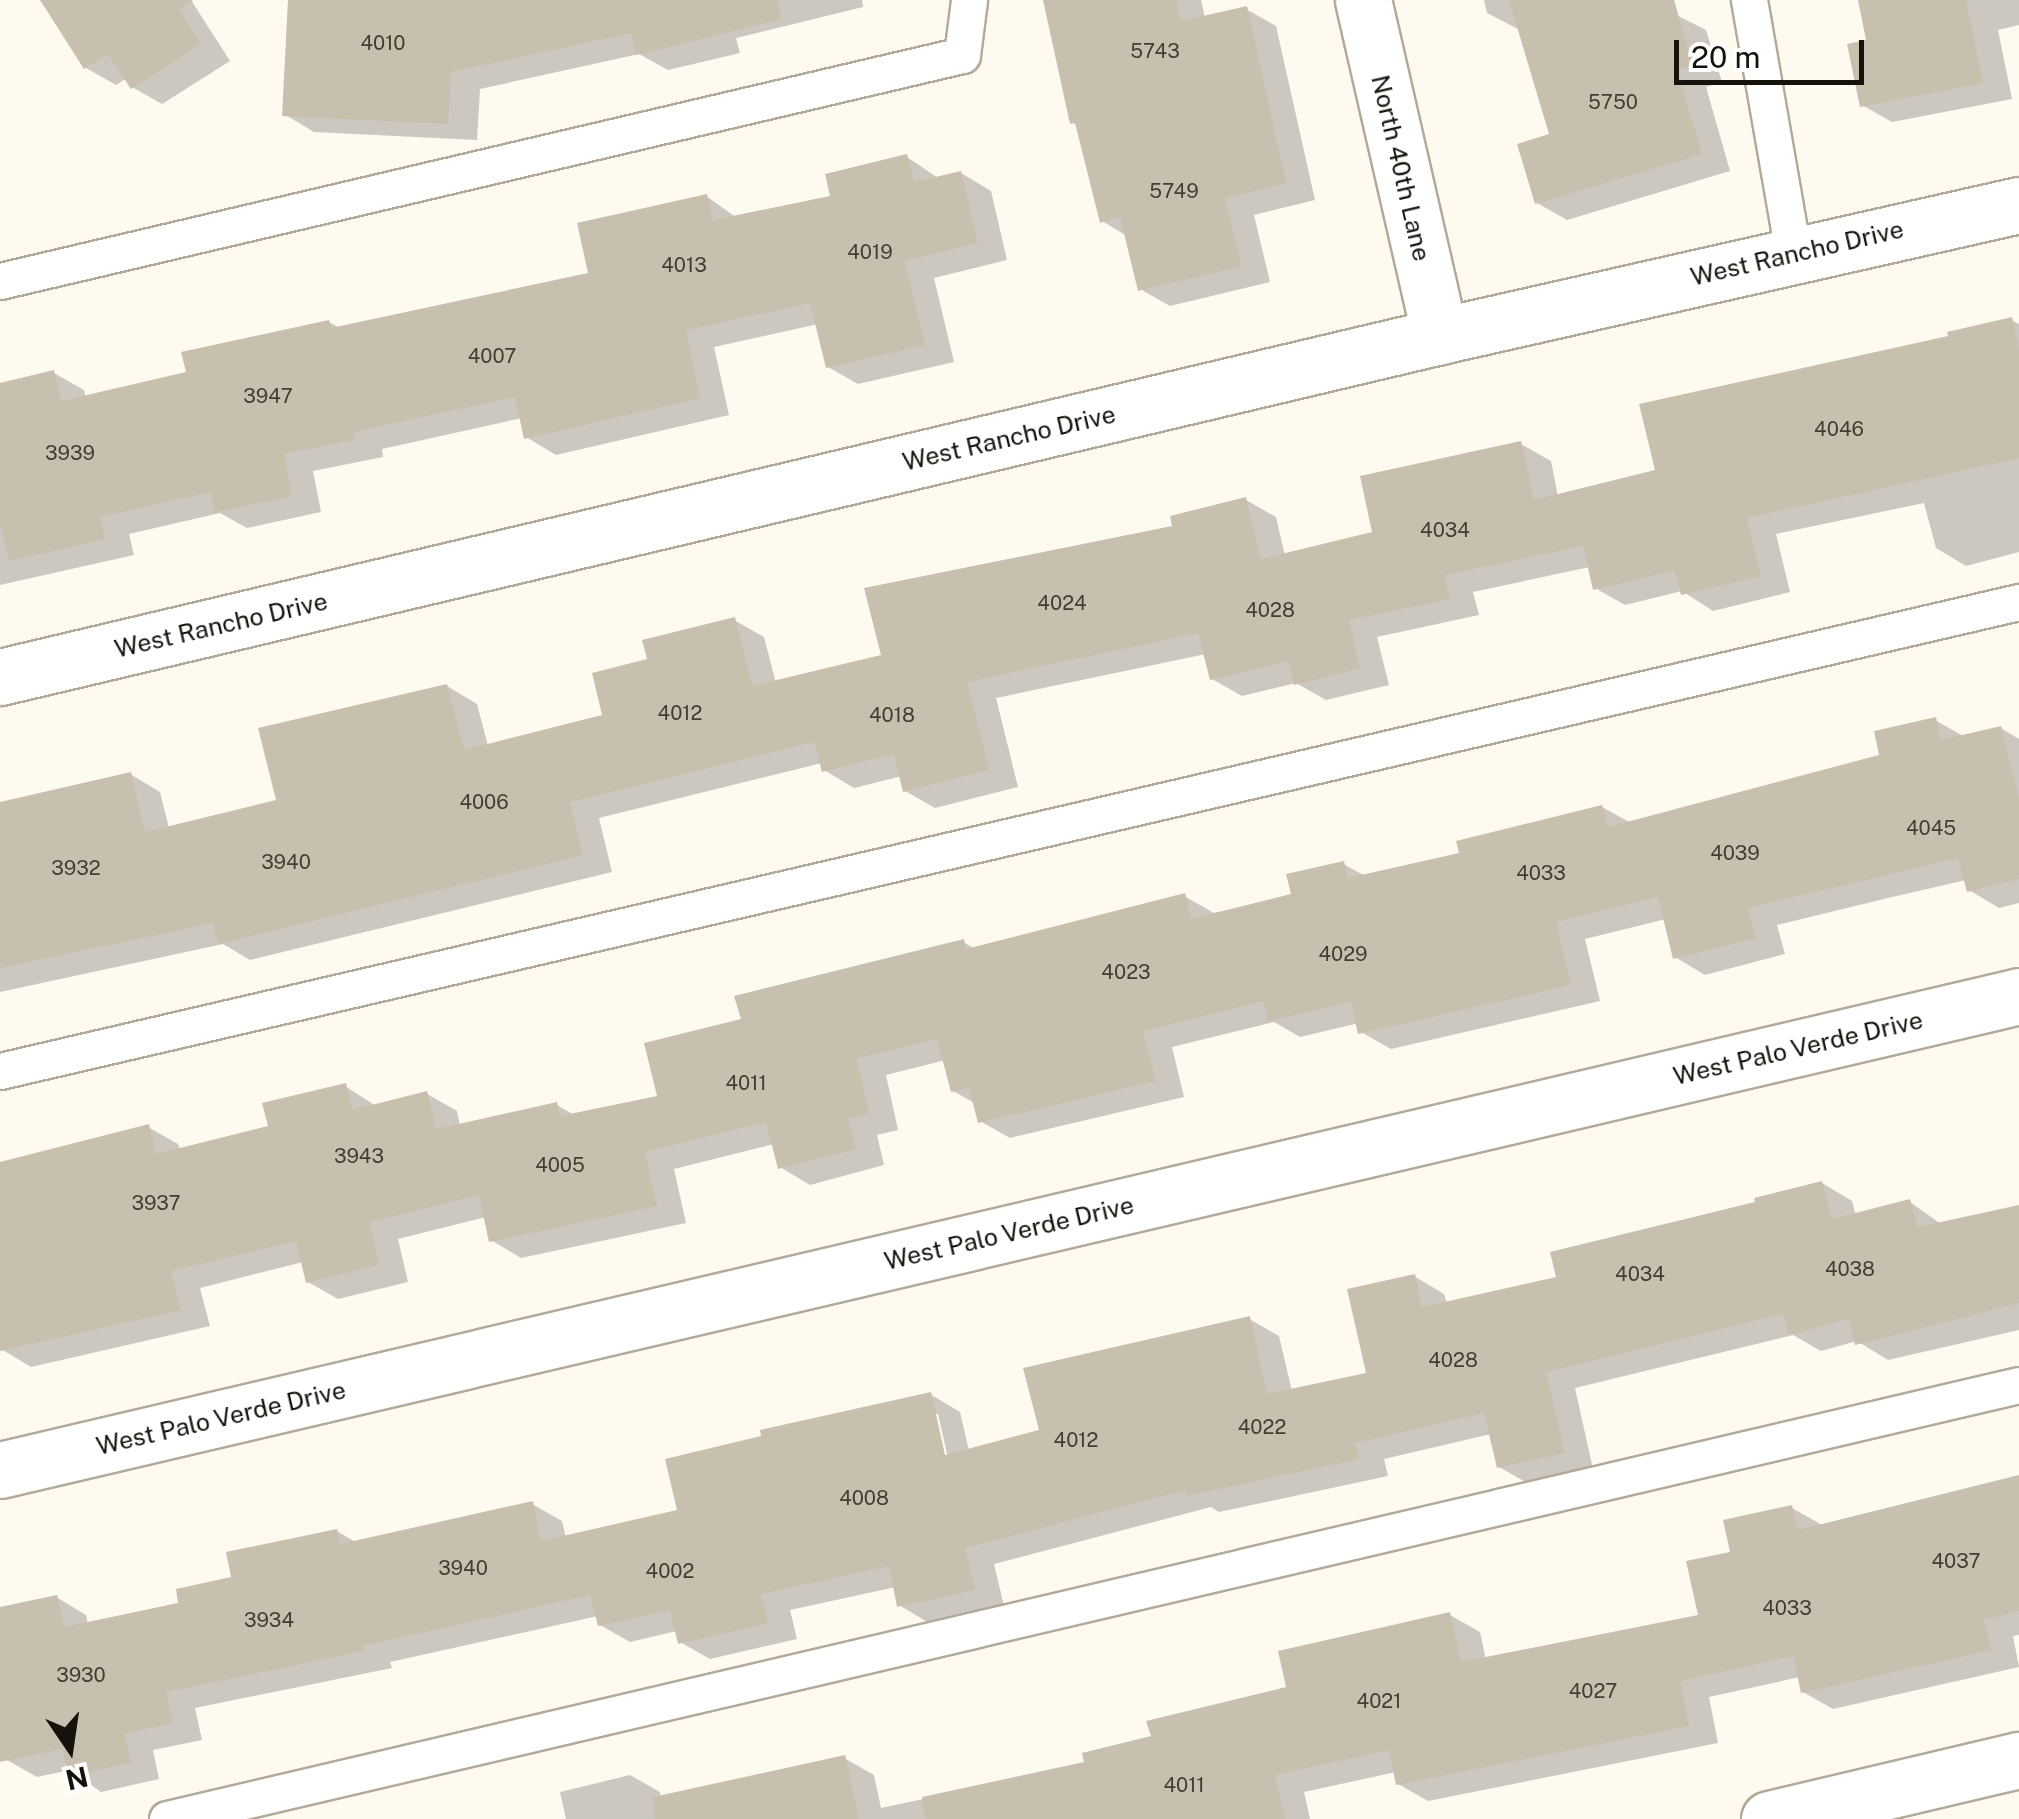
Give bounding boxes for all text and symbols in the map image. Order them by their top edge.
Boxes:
scale bar [1679,20,1869,82]
house number: 4010 [360,31,406,55]
house number: 5743 [1130,39,1180,63]
text: 20 m [1691,39,1760,75]
street label: North 40th Lane [1365,72,1437,264]
house number: 5750 [1588,90,1638,114]
house number: 5749 [1149,179,1199,203]
street label: West Rancho Drive [1688,214,1906,292]
house number: 4019 [847,240,893,264]
house number: 4013 [661,253,707,277]
house number: 4007 [468,344,516,368]
house number: 3947 [243,384,293,408]
street label: West Rancho Drive [900,399,1118,477]
house number: 4046 [1814,417,1864,441]
house number: 3939 [45,441,95,465]
house number: 4034 [1420,518,1470,542]
street label: West Rancho Drive [112,586,330,664]
house number: 4024 [1037,591,1087,615]
house number: 4028 [1245,598,1295,622]
house number: 4012 [658,701,702,725]
house number: 4018 [869,703,915,727]
house number: 4006 [459,790,509,814]
house number: 4045 [1906,816,1956,840]
house number: 4039 [1710,841,1760,865]
house number: 3940 [261,850,311,874]
house number: 3932 [51,856,101,880]
house number: 4033 [1516,861,1566,885]
house number: 4029 [1318,942,1368,966]
house number: 4023 [1101,960,1151,984]
street label: West Palo Verde Drive [1670,1005,1926,1091]
house number: 4011 [725,1071,767,1095]
house number: 3943 [334,1144,384,1168]
house number: 4005 [535,1153,585,1177]
street label: West Palo Verde Drive [881,1190,1137,1276]
house number: 3937 [131,1191,181,1215]
house number: 4038 [1825,1257,1875,1281]
house number: 4034 [1615,1262,1665,1286]
house number: 4028 [1428,1348,1478,1372]
street label: West Palo Verde Drive [93,1375,349,1461]
house number: 4022 [1238,1415,1286,1439]
house number: 4012 [1054,1428,1098,1452]
house number: 4008 [839,1486,889,1510]
house number: 4037 [1932,1549,1980,1573]
house number: 3940 [438,1556,488,1580]
house number: 4002 [646,1559,694,1583]
house number: 4033 [1762,1596,1812,1620]
house number: 3934 [244,1608,294,1632]
house number: 3930 [56,1663,106,1687]
house number: 4027 [1569,1679,1617,1703]
house number: 4021 [1357,1689,1401,1713]
north arrow [20,1699,120,1799]
text: N [62,1760,91,1797]
house number: 4011 [1163,1773,1205,1797]

